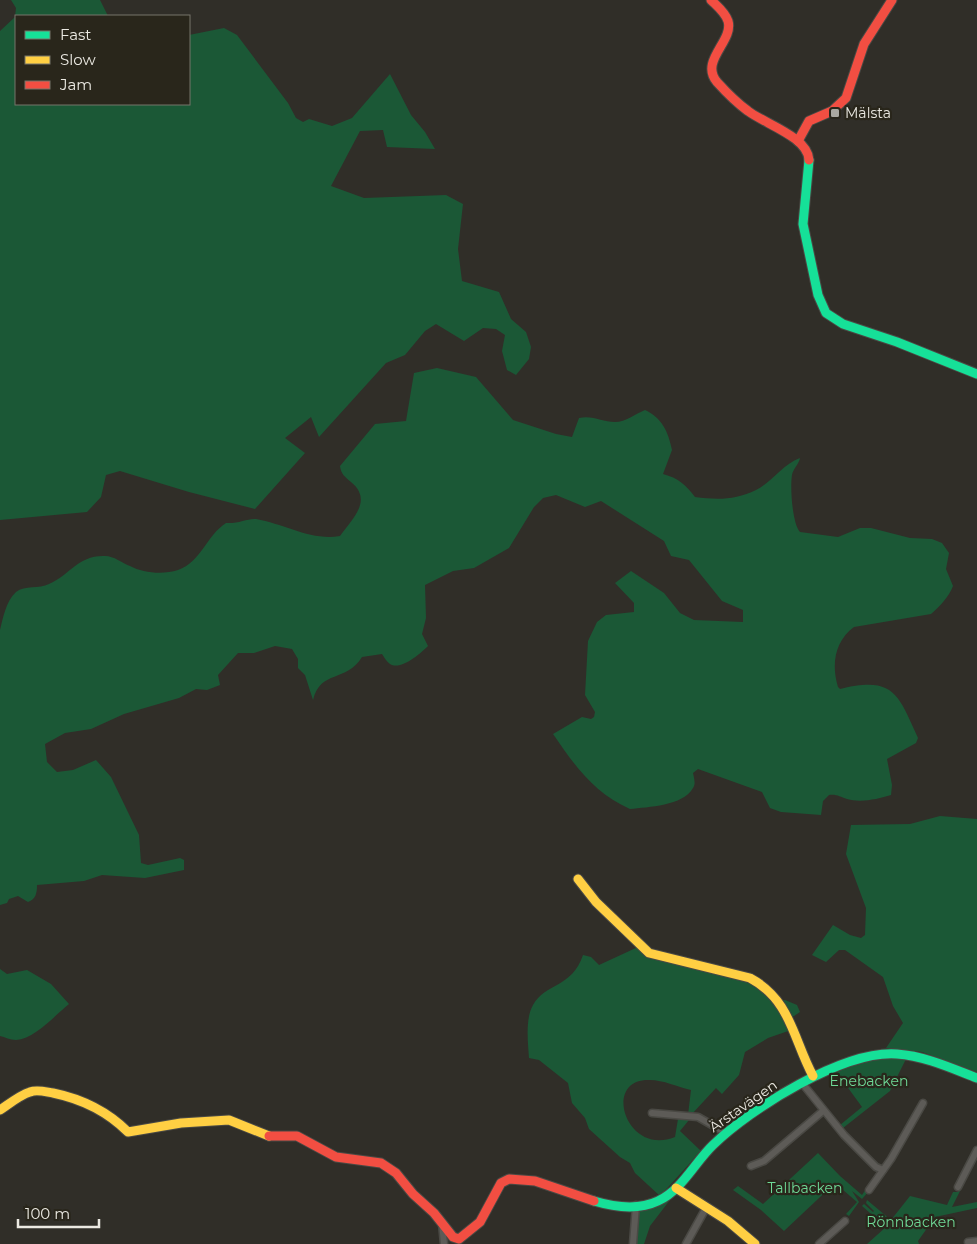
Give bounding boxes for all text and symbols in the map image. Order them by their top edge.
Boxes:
legend [15,15,190,105]
text: Fast [60,25,91,44]
text: Slow [60,50,96,69]
text: Jam [59,75,92,94]
place label: Mälsta [845,104,891,122]
marker: Mälsta [829,107,841,119]
park label: Enebacken [830,1072,908,1090]
street label: Ärstavägen [705,1076,781,1136]
park label: Tallbacken [768,1179,842,1197]
scale bar [18,1196,99,1228]
text: 100 m [25,1204,70,1223]
park label: Rönnbacken [866,1213,956,1231]

